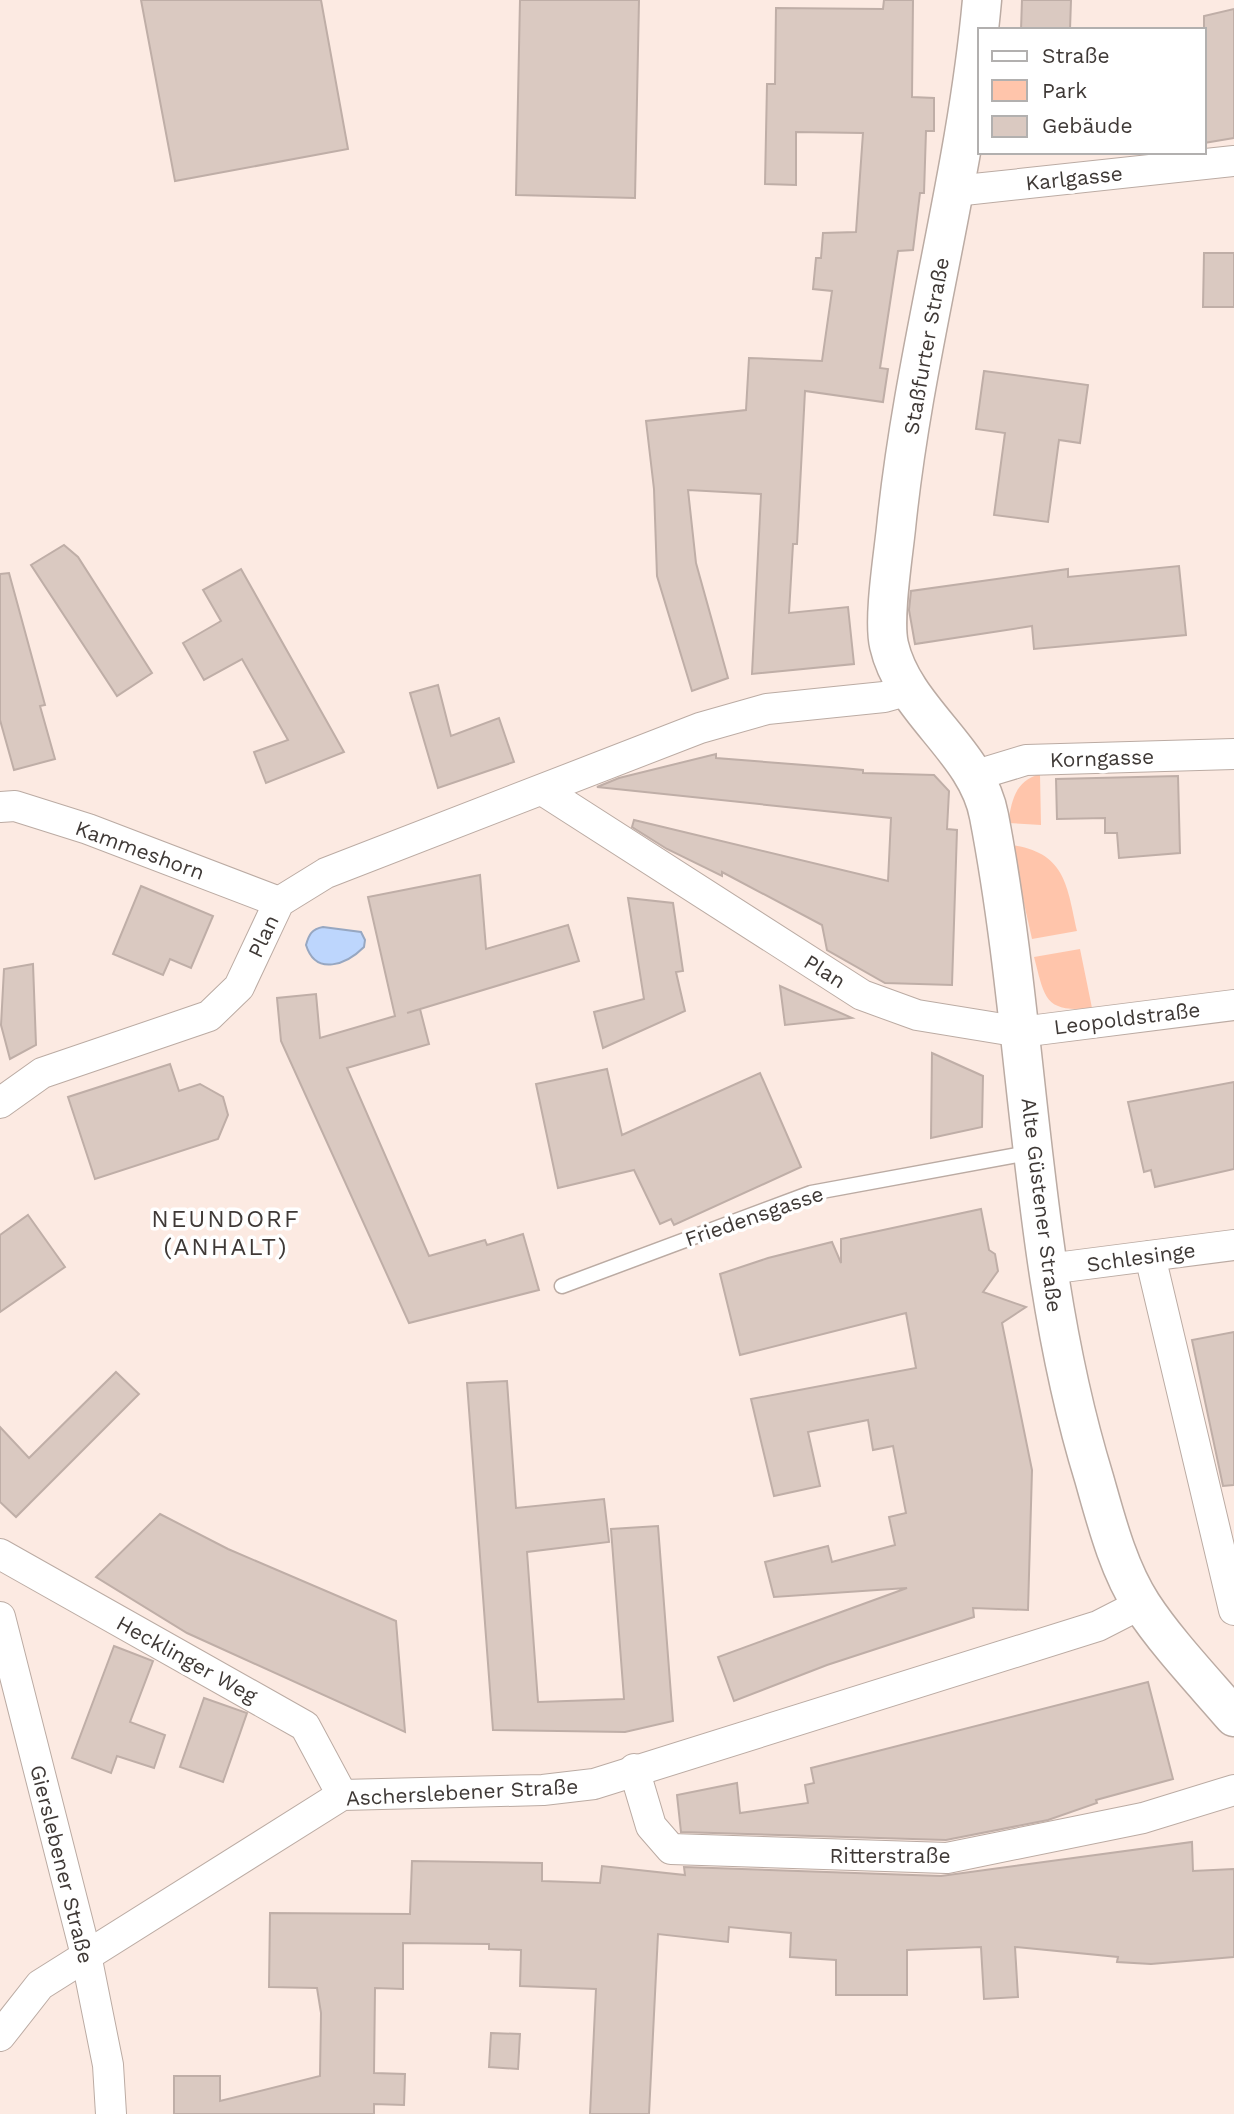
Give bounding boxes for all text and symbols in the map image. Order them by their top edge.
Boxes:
legend [978,28,1206,154]
text: Straße [1042,43,1110,68]
text: Park [1042,78,1087,103]
text: Gebäude [1042,113,1133,138]
street label: Karlgasse [1024,160,1124,196]
street label: Staßfurter Straße [898,255,954,437]
street label: Korngasse [1049,744,1155,772]
street label: Kammeshorn [72,815,208,885]
street label: Plan [242,911,284,961]
street label: Plan [800,949,850,993]
street label: Leopoldstraße [1052,997,1202,1039]
street label: Alte Güstener Straße [1016,1096,1068,1314]
street label: Friedensgasse [681,1181,827,1251]
district label: NEUNDORF (ANHALT) [151,1205,301,1261]
street label: Schlesinge [1085,1237,1197,1277]
street label: Hecklinger Weg [112,1610,262,1708]
street label: Gierslebener Straße [25,1762,99,1966]
street label: Ascherslebener Straße [345,1773,579,1811]
street label: Ritterstraße [829,1843,951,1868]

